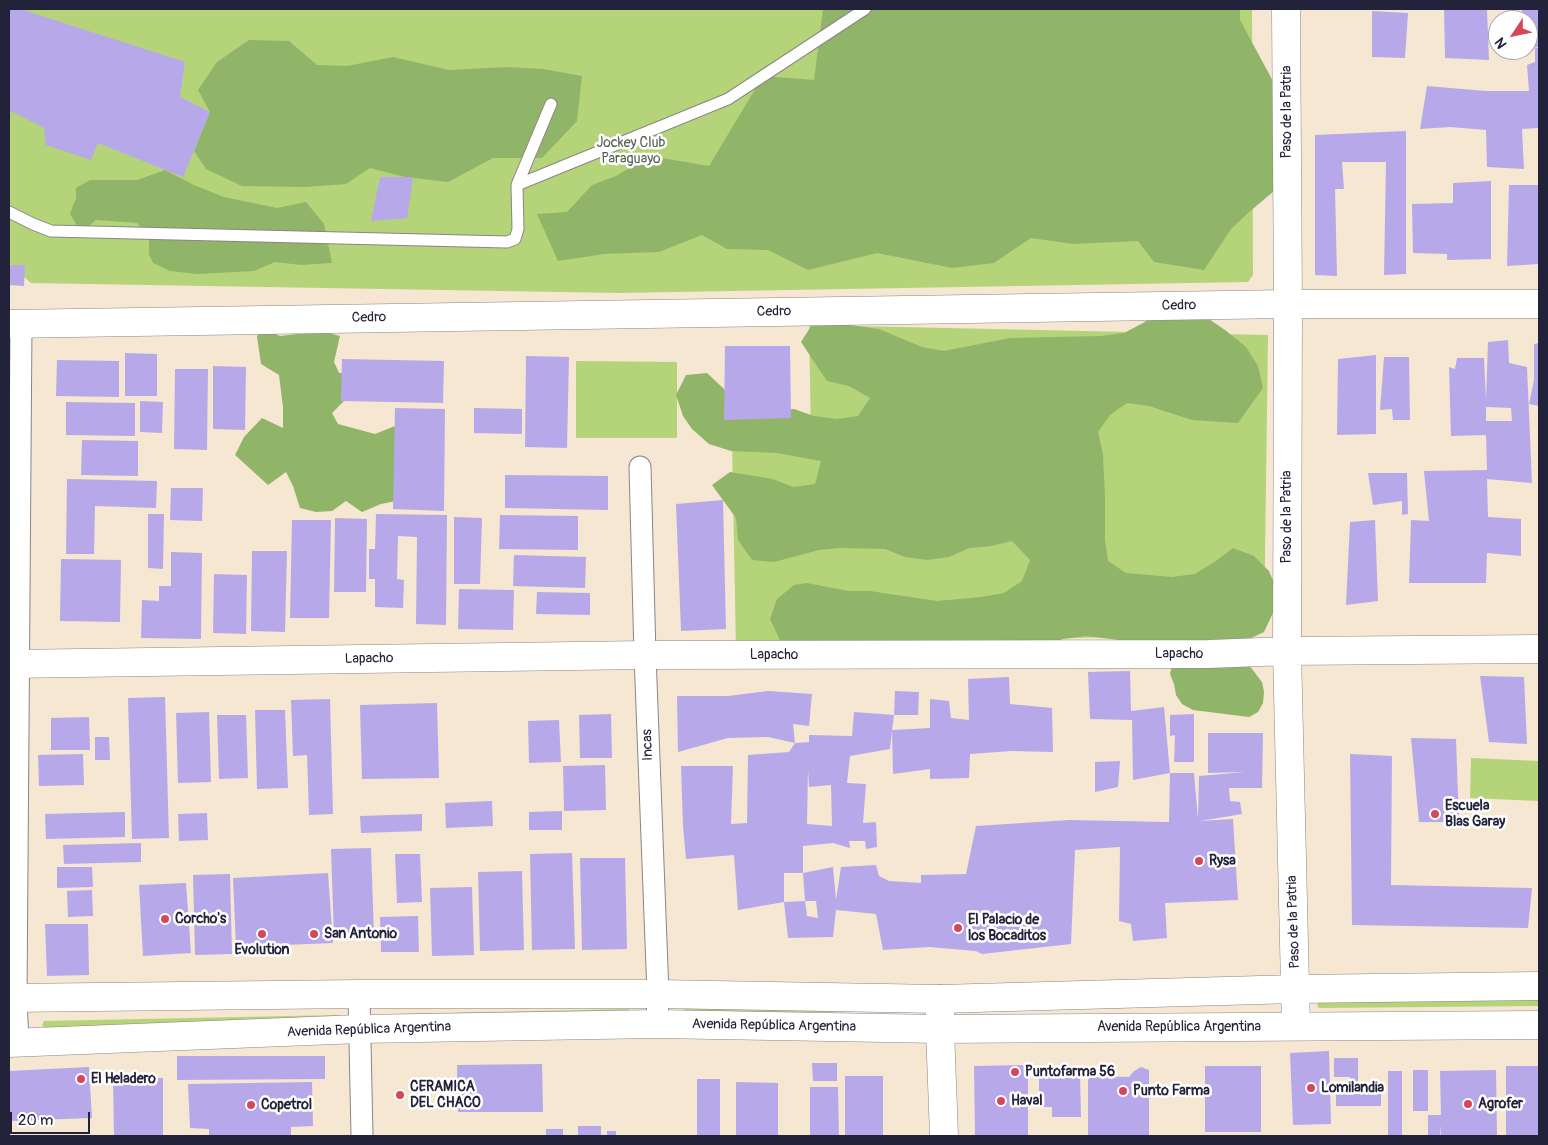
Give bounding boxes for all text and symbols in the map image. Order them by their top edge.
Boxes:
north arrow [1488,10,1538,60]
text: N [1491,34,1511,52]
street label: Paso de la Patria [1279,65,1295,159]
park label: Jockey Club Paraguayo [597,135,665,168]
street label: Cedro [1162,297,1196,315]
street label: Cedro [757,303,791,321]
street label: Cedro [352,309,386,327]
street label: Paso de la Patria [1279,470,1295,564]
street label: Lapacho [1155,646,1203,662]
street label: Lapacho [750,647,798,663]
street label: Lapacho [344,650,394,668]
street label: Incas [639,729,657,761]
place label: Escuela Blas Garay [1445,798,1505,830]
marker: Escuela Blas Garay [1429,808,1441,820]
place label: Rysa [1209,853,1236,869]
marker: Rysa [1193,855,1205,867]
street label: Paso de la Patria [1284,875,1304,969]
place label: Corcho's [175,911,226,927]
place label: El Palacio de los Bocaditos [968,912,1046,944]
marker: Corcho's [159,913,171,925]
marker: El Palacio de los Bocaditos [952,922,964,934]
place label: San Antonio [324,926,397,942]
marker: Evolution [256,928,268,940]
marker: San Antonio [308,928,320,940]
place label: Evolution [235,942,289,958]
street label: Avenida República Argentina [692,1016,856,1036]
street label: Avenida República Argentina [287,1019,451,1041]
street label: Avenida República Argentina [1097,1019,1261,1035]
place label: Puntofarma 56 [1025,1064,1115,1080]
marker: Puntofarma 56 [1009,1066,1021,1078]
place label: El Heladero [91,1071,156,1087]
marker: El Heladero [75,1073,87,1085]
place label: CERAMICA DEL CHACO [410,1079,481,1112]
place label: Lomilandia [1321,1080,1384,1096]
marker: Lomilandia [1305,1082,1317,1094]
place label: Punto Farma [1133,1083,1210,1099]
marker: Punto Farma [1117,1085,1129,1097]
marker: CERAMICA DEL CHACO [394,1089,406,1101]
place label: Haval [1011,1093,1043,1109]
marker: Haval [995,1095,1007,1107]
place label: Agrofer [1478,1096,1523,1112]
place label: Copetrol [261,1097,312,1113]
marker: Agrofer [1462,1098,1474,1110]
marker: Copetrol [245,1099,257,1111]
scale bar [12,1102,92,1134]
text: 20 m [18,1111,53,1130]

